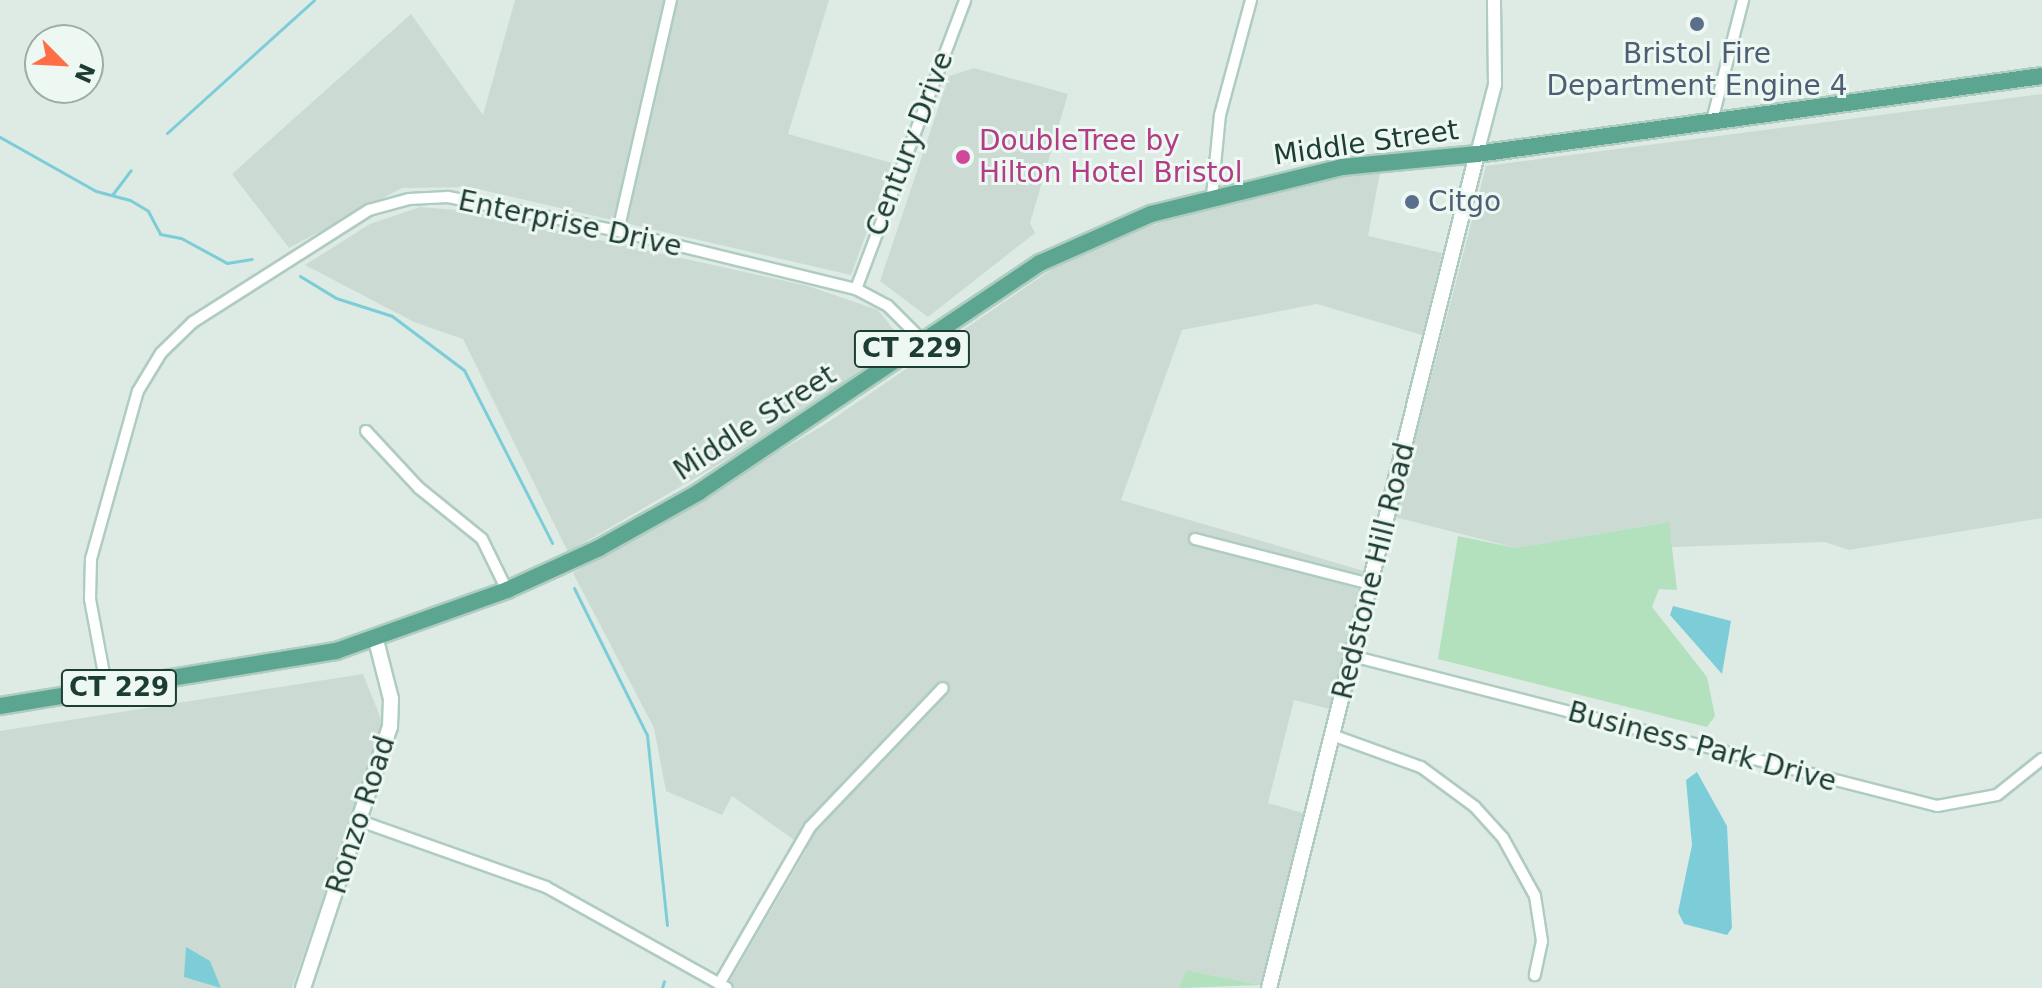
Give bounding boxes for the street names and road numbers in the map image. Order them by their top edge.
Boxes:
street label: Century Drive [859,47,961,241]
street label: Middle Street [1271,113,1461,173]
street label: Enterprise Drive [455,184,685,264]
road number: CT 229 [852,327,972,371]
street label: Middle Street [668,358,842,488]
street label: Redstone Hill Road [1326,439,1422,703]
road number: CT 229 [59,666,179,710]
street label: Business Park Drive [1564,695,1840,799]
street label: Ronzo Road [320,732,402,898]

